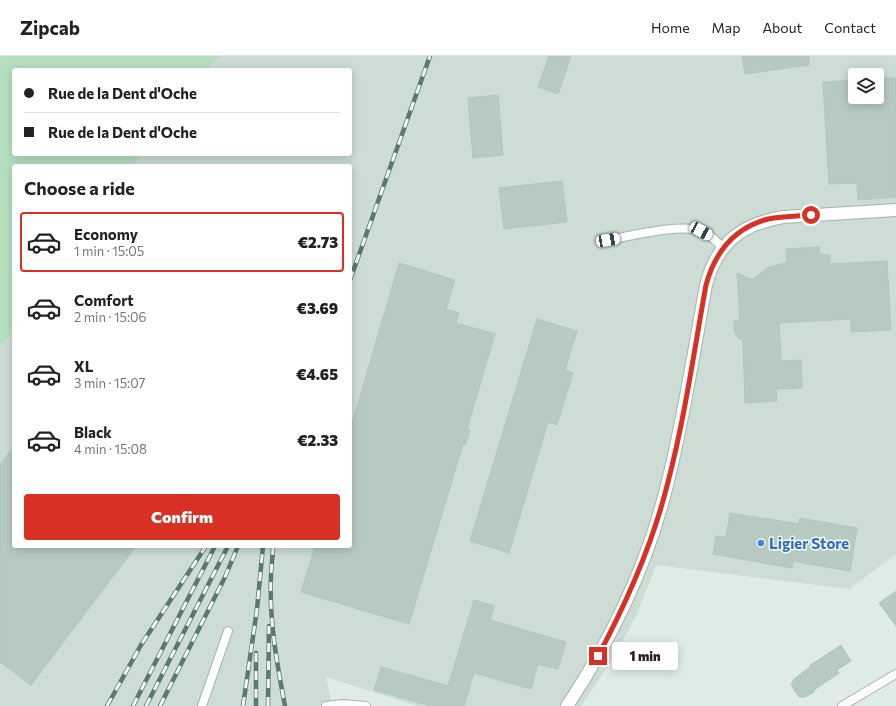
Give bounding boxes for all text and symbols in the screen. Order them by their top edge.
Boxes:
text: Zipcab [20,16,80,39]
text: Home [651,19,690,36]
text: Map [712,19,740,36]
text: About [762,19,802,36]
text: Contact [824,19,876,36]
map controls [848,68,884,104]
button: layers [848,68,884,104]
text: Rue de la Dent d'Oche [48,84,197,102]
text: Rue de la Dent d'Oche [48,123,197,141]
text: Choose a ride [24,177,135,199]
route start [802,206,820,224]
car [688,220,714,242]
icon: car [26,224,62,260]
text: Economy [74,225,138,243]
car [595,232,621,248]
text: €2.73 [297,233,338,251]
text: 1 min · 15:05 [74,243,144,259]
icon: car [26,290,62,326]
text: Comfort [74,291,134,309]
text: €3.69 [296,299,338,317]
text: 2 min · 15:06 [74,309,146,325]
icon: car [26,356,62,392]
text: XL [74,357,93,375]
text: €4.65 [296,365,338,383]
text: 3 min · 15:07 [74,375,145,391]
icon: car [26,422,62,458]
text: Black [74,423,112,441]
text: €2.33 [297,431,338,449]
text: 4 min · 15:08 [74,441,147,457]
button: Confirm [24,494,340,540]
place label: Ligier Store [769,534,849,552]
marker: Ligier Store [756,538,766,548]
callout: 1 min [612,642,678,670]
route end [589,647,607,665]
text: 1 min [629,648,661,664]

